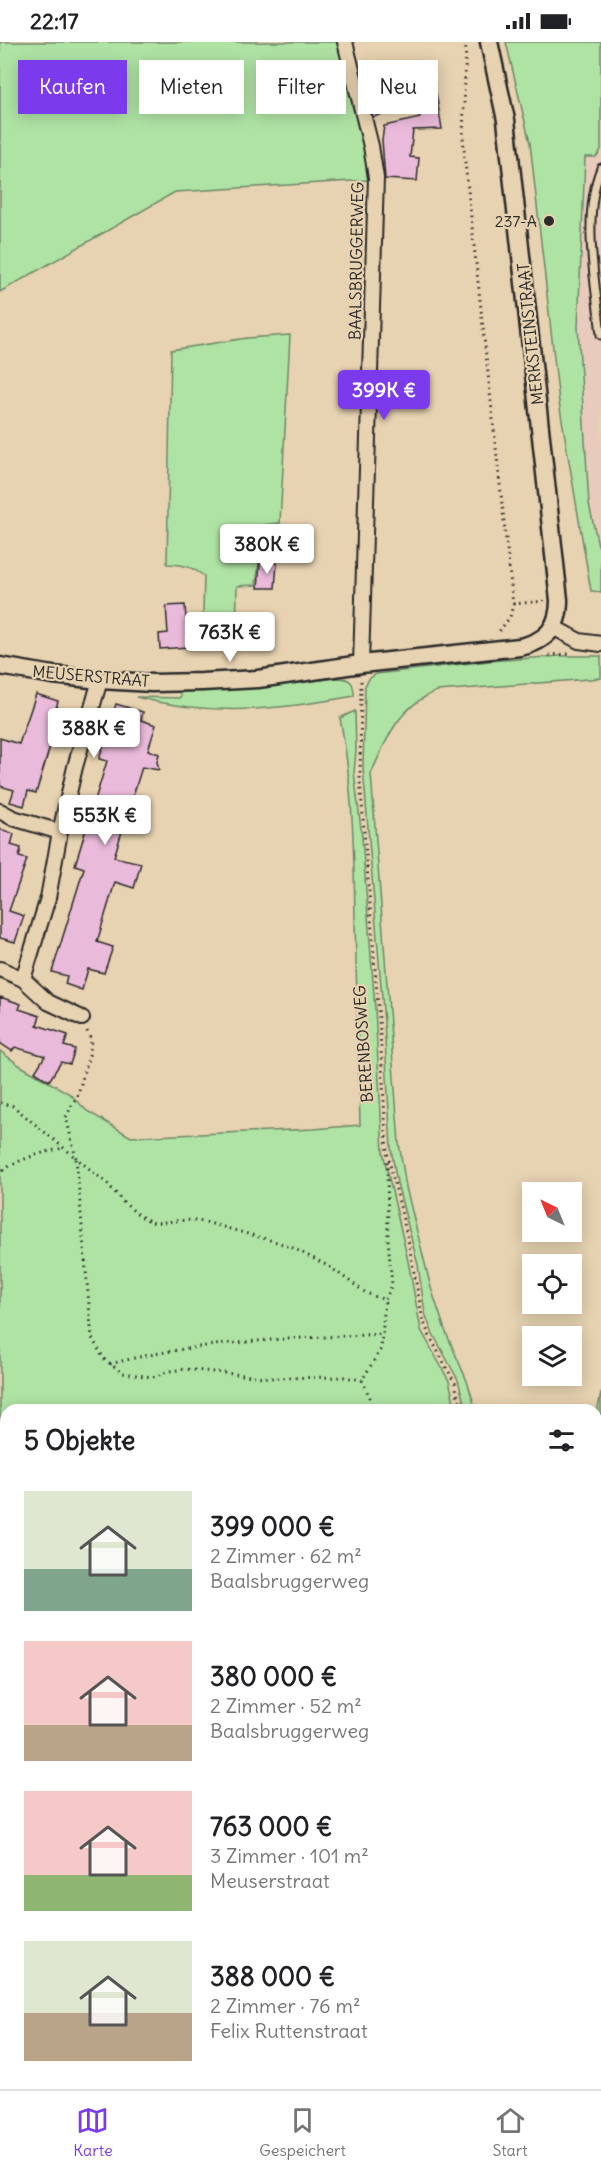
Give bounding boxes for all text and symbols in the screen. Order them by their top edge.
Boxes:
text: 22:17 [30,7,79,35]
chip: Kaufen [18,60,127,114]
chip: Mieten [139,60,244,114]
chip: Filter [256,60,346,114]
chip: Neu [358,60,438,114]
street label: BAALSBRUGGERWEG [345,182,367,340]
place label: 237-A [495,211,537,231]
marker: 237-A [542,214,556,228]
street label: MERKSTEINSTRAAT [513,262,547,406]
pin: 399K € [335,370,433,421]
text: 399K € [352,377,416,402]
pin: 380K € [218,524,316,575]
text: 380K € [234,531,300,556]
pin: 763K € [181,612,279,663]
text: 763K € [199,619,261,644]
street label: MEUSERSTRAAT [32,661,150,691]
pin: 388K € [45,708,143,759]
text: 388K € [62,715,126,740]
pin: 553K € [56,795,154,846]
text: 553K € [73,802,137,827]
street label: BERENBOSWEG [349,985,377,1103]
north arrow [522,1182,582,1242]
map controls [522,1182,582,1386]
button: locate [522,1254,582,1314]
button: layers [522,1326,582,1386]
text: 5 Objekte [24,1424,135,1457]
icon: filters [545,1424,578,1457]
text: 399 000 € [210,1510,335,1543]
icon: home [72,1515,144,1587]
text: 2 Zimmer · 62 m² [210,1543,362,1568]
text: Baalsbruggerweg [210,1568,369,1593]
text: 380 000 € [210,1660,337,1693]
icon: home [72,1665,144,1737]
text: 2 Zimmer · 52 m² [210,1693,362,1718]
text: Baalsbruggerweg [210,1718,369,1743]
text: 763 000 € [210,1810,333,1843]
icon: home [72,1815,144,1887]
text: 3 Zimmer · 101 m² [210,1843,369,1868]
text: Meuserstraat [210,1868,330,1893]
text: 388 000 € [210,1960,335,1993]
icon: home [72,1965,144,2037]
text: 2 Zimmer · 76 m² [210,1993,360,2018]
text: Felix Ruttenstraat [210,2018,368,2043]
tab: Karte [73,2104,113,2160]
tab: Gespeichert [259,2104,346,2160]
tab: Start [493,2104,528,2160]

